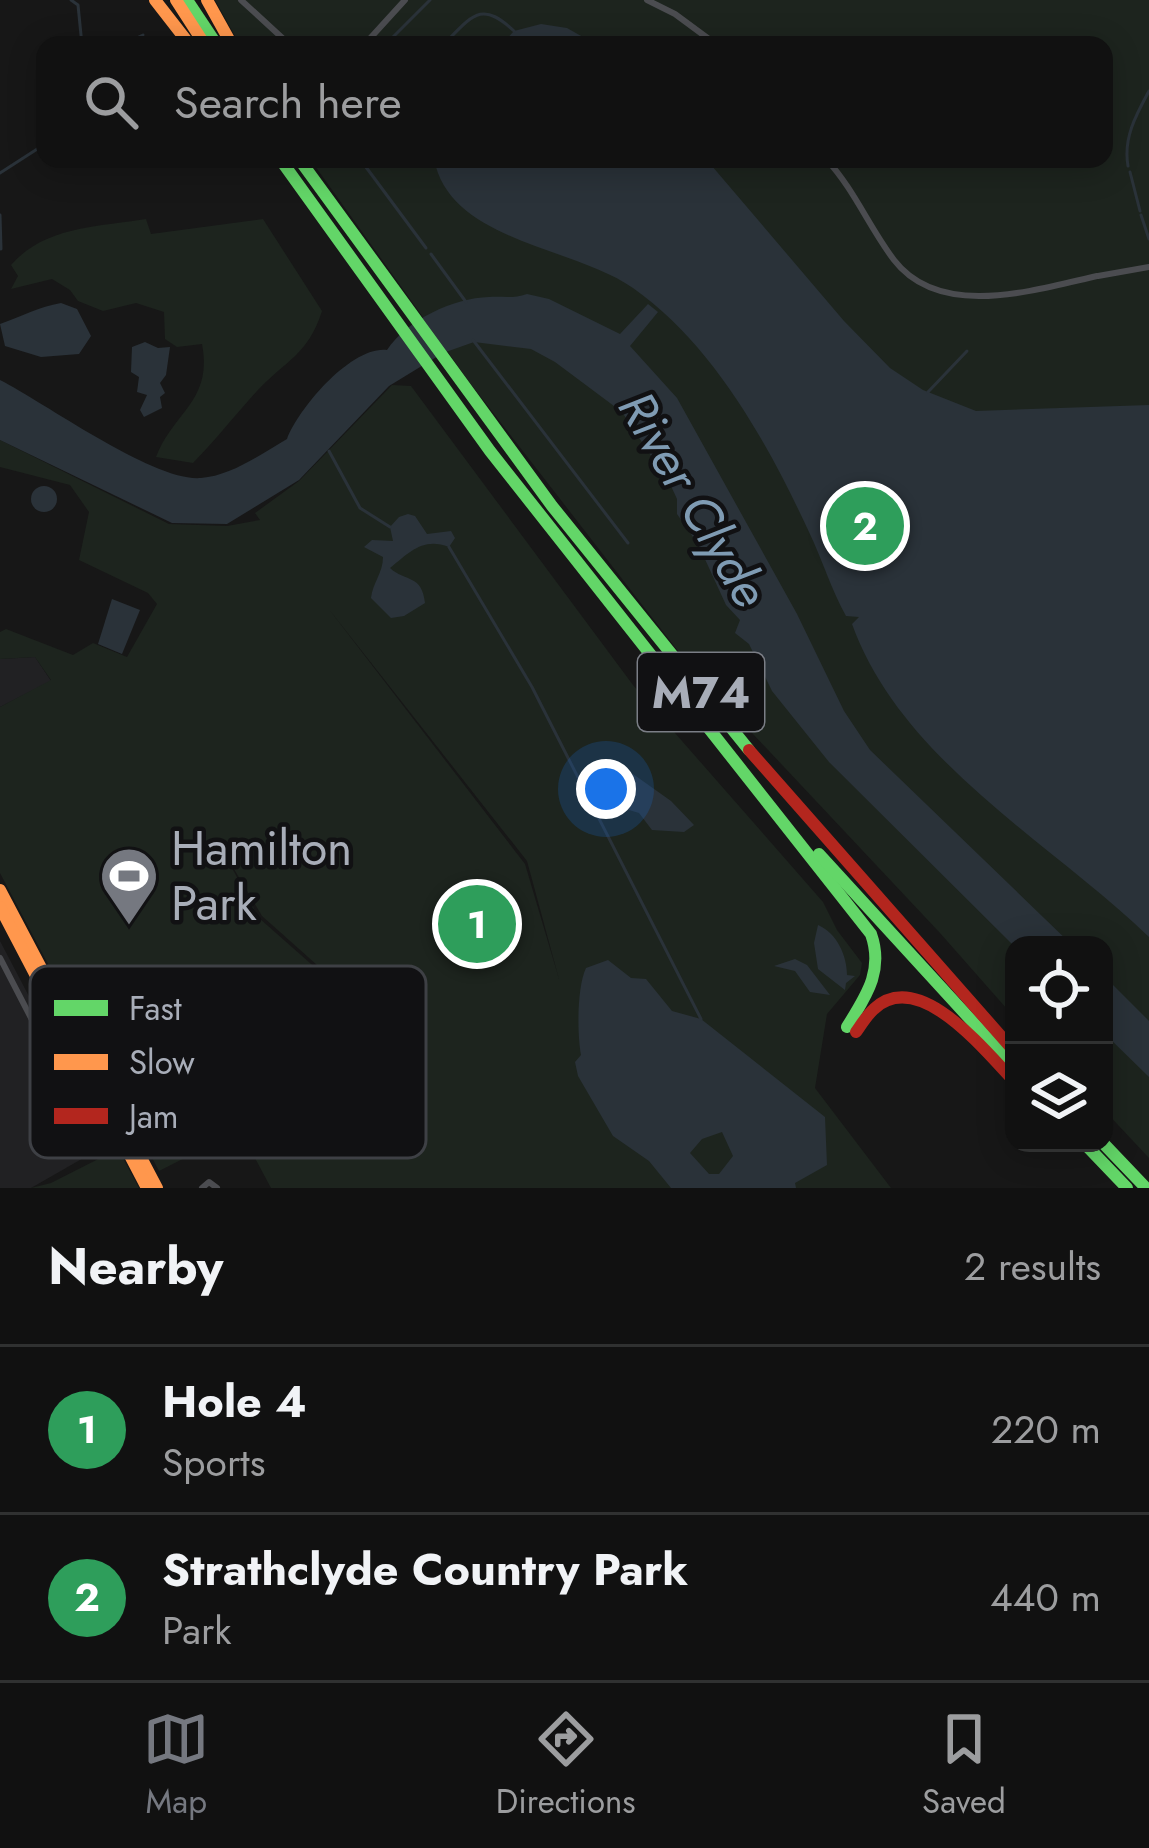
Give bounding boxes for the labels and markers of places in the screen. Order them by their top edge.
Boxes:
pin: 2 [826,481,904,571]
place label: Hamilton Park [171,814,352,938]
sports icon: Hamilton Park [98,845,160,927]
pin: 1 [438,879,516,969]

